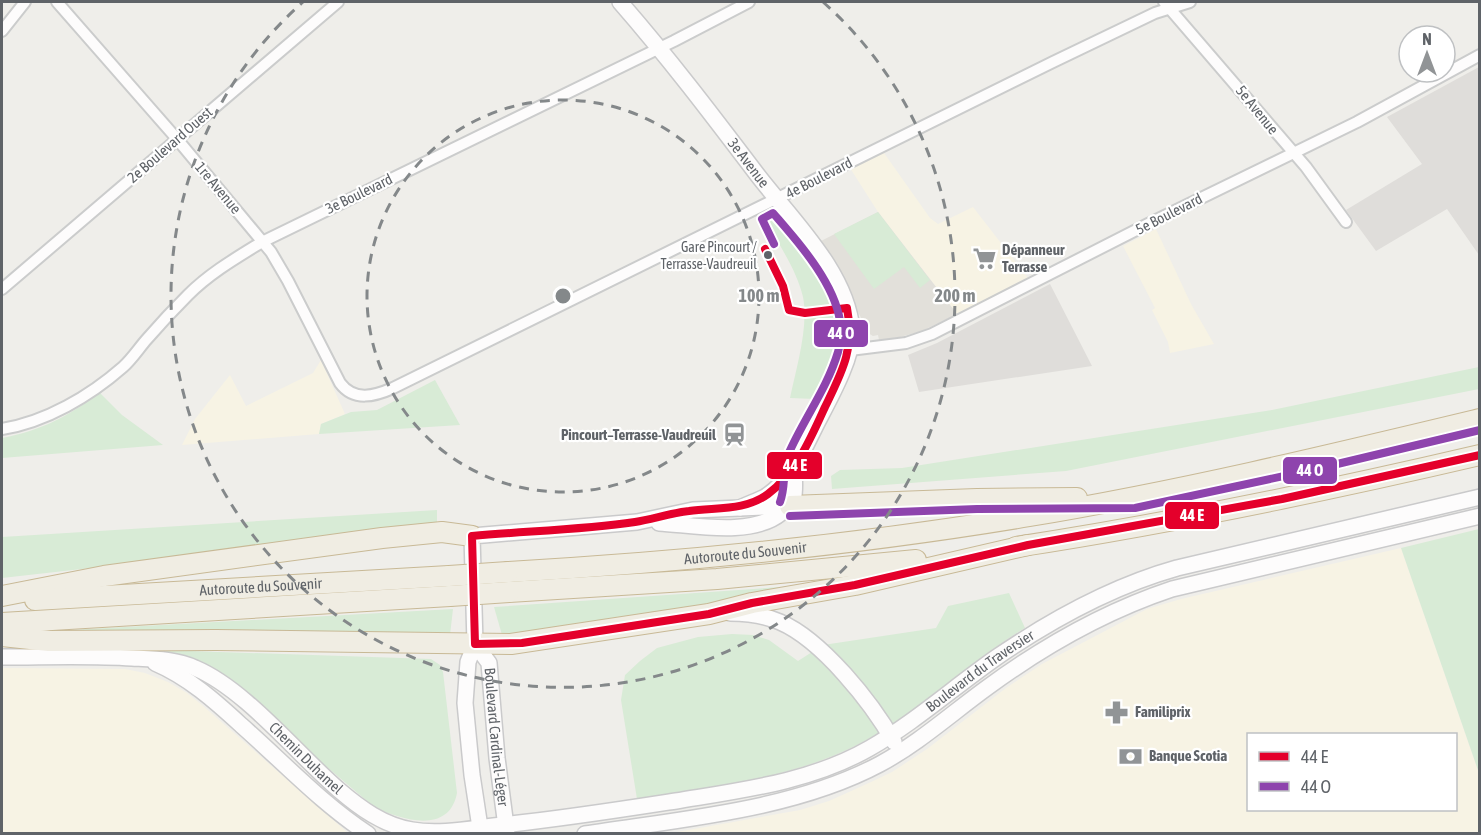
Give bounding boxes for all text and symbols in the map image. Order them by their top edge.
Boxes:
north arrow [1397,24,1457,84]
text: N [1422,30,1432,48]
street label: 5e Avenue [1233,82,1282,137]
street label: 2e Boulevard Ouest [124,103,216,186]
street label: 3e Avenue [725,135,773,191]
street label: 4e Boulevard [783,154,855,202]
street label: 1re Avenue [192,159,245,217]
street label: 3e Boulevard [323,170,395,217]
street label: 5e Boulevard [1133,190,1205,238]
place label: Gare Pincourt / Terrasse-Vaudreuil [661,239,757,272]
place label: Dépanneur Terrasse [1002,241,1065,275]
supermarket icon: Dépanneur Terrasse [971,246,997,272]
marker: Gare Pincourt / Terrasse-Vaudreuil [762,249,774,261]
text: 100 m [739,285,779,306]
text: 200 m [935,285,975,306]
centre of rings [553,286,573,306]
line badge: 44 O [813,319,869,348]
text: 44 O [827,324,854,342]
station icon: Pincourt–Terrasse-Vaudreuil [721,422,747,448]
place label: Pincourt–Terrasse-Vaudreuil [561,426,717,443]
line badge: 44 E [766,451,823,480]
text: 44 E [782,456,807,474]
line badge: 44 O [1282,456,1338,485]
text: 44 O [1296,461,1323,479]
line badge: 44 E [1164,501,1220,530]
text: 44 E [1179,506,1204,524]
street label: Autoroute du Souvenir [683,538,808,567]
street label: Autoroute du Souvenir [199,574,323,598]
street label: Boulevard du Traversier [922,626,1037,715]
street label: Boulevard Cardinal-Léger [481,667,512,808]
pharmacy icon: Familiprix [1104,699,1130,725]
place label: Familiprix [1135,703,1190,720]
street label: Chemin Duhamel [266,718,346,797]
legend [1247,733,1457,811]
bank icon: Banque Scotia [1118,743,1144,769]
text: 44 E [1301,746,1328,767]
place label: Banque Scotia [1149,747,1227,764]
text: 44 O [1301,776,1331,797]

